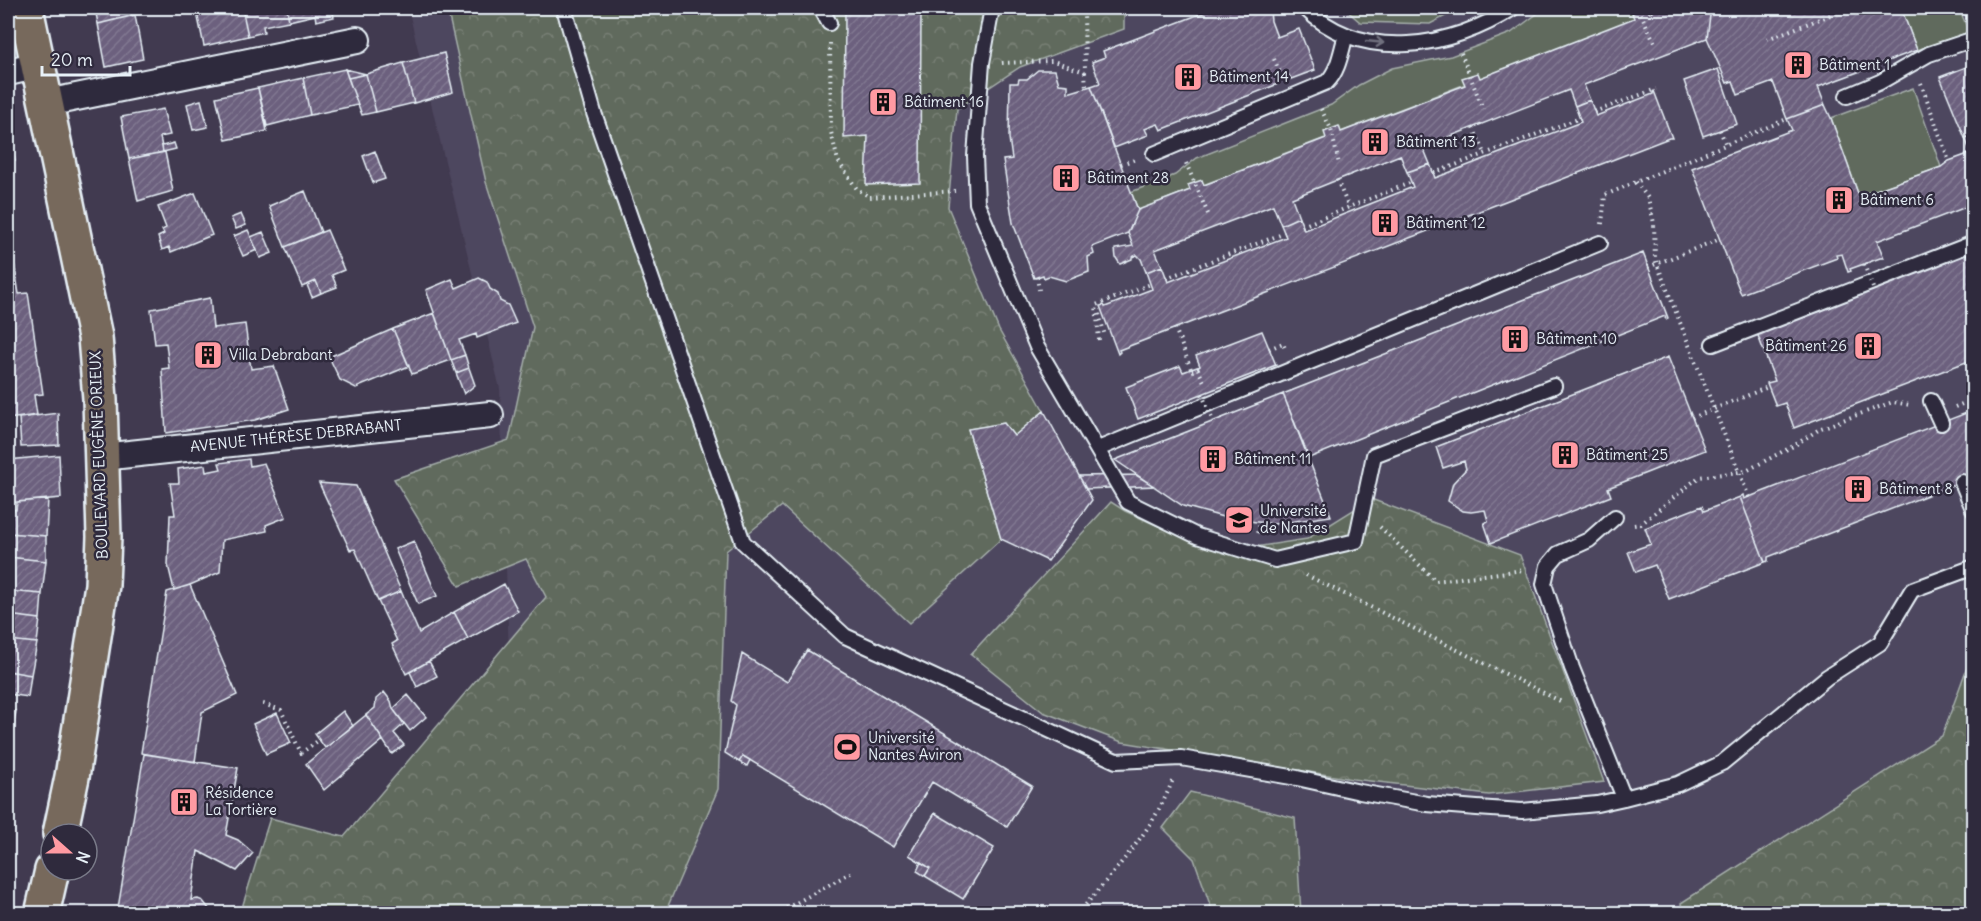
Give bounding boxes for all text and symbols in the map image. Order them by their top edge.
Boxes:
one-way arrow [1365,37,1385,48]
scale bar [42,39,130,77]
text: 20 m [51,48,93,71]
building icon: Bâtiment 1 [1782,49,1814,81]
place label: Bâtiment 1 [1819,55,1890,74]
building icon: Bâtiment 14 [1172,61,1204,93]
place label: Bâtiment 14 [1209,67,1289,86]
building icon: Bâtiment 16 [867,86,899,118]
place label: Bâtiment 16 [904,92,984,111]
building icon: Bâtiment 13 [1359,126,1391,158]
place label: Bâtiment 13 [1396,132,1476,151]
building icon: Bâtiment 28 [1050,162,1082,194]
place label: Bâtiment 28 [1087,168,1169,187]
building icon: Bâtiment 6 [1823,184,1855,216]
place label: Bâtiment 6 [1860,190,1934,209]
building icon: Bâtiment 12 [1369,207,1401,239]
place label: Bâtiment 12 [1406,213,1485,232]
building icon: Bâtiment 10 [1499,323,1531,355]
place label: Bâtiment 10 [1536,329,1617,348]
building icon: Bâtiment 26 [1852,330,1884,362]
place label: Bâtiment 26 [1765,336,1847,355]
building icon: Villa Debrabant [192,339,224,371]
place label: Villa Debrabant [229,345,333,364]
street label: BOULEVARD EUGÈNE ORIEUX [85,350,112,560]
street label: AVENUE THÉRÈSE DEBRABANT [189,415,403,456]
building icon: Bâtiment 25 [1549,439,1581,471]
building icon: Bâtiment 11 [1197,443,1229,475]
place label: Bâtiment 25 [1586,445,1668,464]
place label: Bâtiment 11 [1234,449,1311,468]
building icon: Bâtiment 8 [1842,473,1874,505]
place label: Bâtiment 8 [1879,479,1953,498]
place label: Université de Nantes [1260,501,1328,537]
school or university icon: Université de Nantes [1223,504,1255,536]
place label: Université Nantes Aviron [868,728,962,764]
sports icon: Université Nantes Aviron [831,731,863,763]
place label: Résidence La Tortière [205,783,277,819]
building icon: Résidence La Tortière [168,786,200,818]
north arrow [39,822,99,882]
text: N [72,849,94,866]

